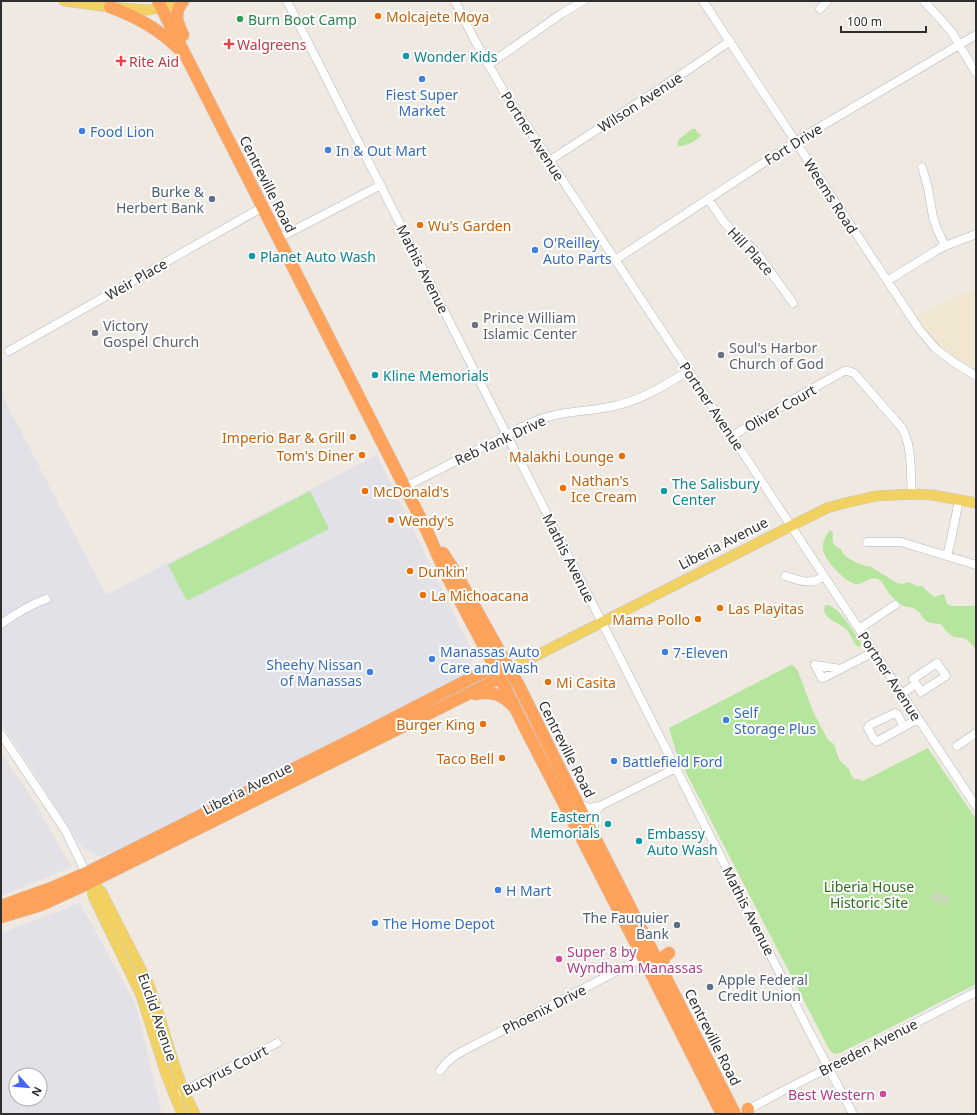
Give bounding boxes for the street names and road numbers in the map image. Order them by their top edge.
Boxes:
street label: Wilson Avenue [594,68,686,136]
street label: Portner Avenue [497,88,569,184]
street label: Fort Drive [760,119,826,169]
street label: Centreville Road [235,132,301,236]
street label: Weems Road [800,155,862,237]
street label: Mathis Avenue [392,221,454,317]
street label: Hill Place [724,223,778,279]
street label: Weir Place [102,254,170,304]
street label: Portner Avenue [675,358,749,454]
street label: Oliver Court [741,380,819,436]
street label: Reb Yank Drive [451,411,549,469]
street label: Mathis Avenue [538,510,600,606]
street label: Liberia Avenue [675,512,771,574]
street label: Portner Avenue [854,628,926,724]
street label: Centreville Road [534,697,600,801]
street label: Liberia Avenue [199,757,295,819]
street label: Mathis Avenue [718,863,780,959]
street label: Euclid Avenue [134,971,182,1064]
street label: Phoenix Drive [499,980,589,1038]
street label: Centreville Road [680,985,746,1089]
street label: Breeden Avenue [815,1014,921,1080]
street label: Bucyrus Court [179,1040,271,1100]

